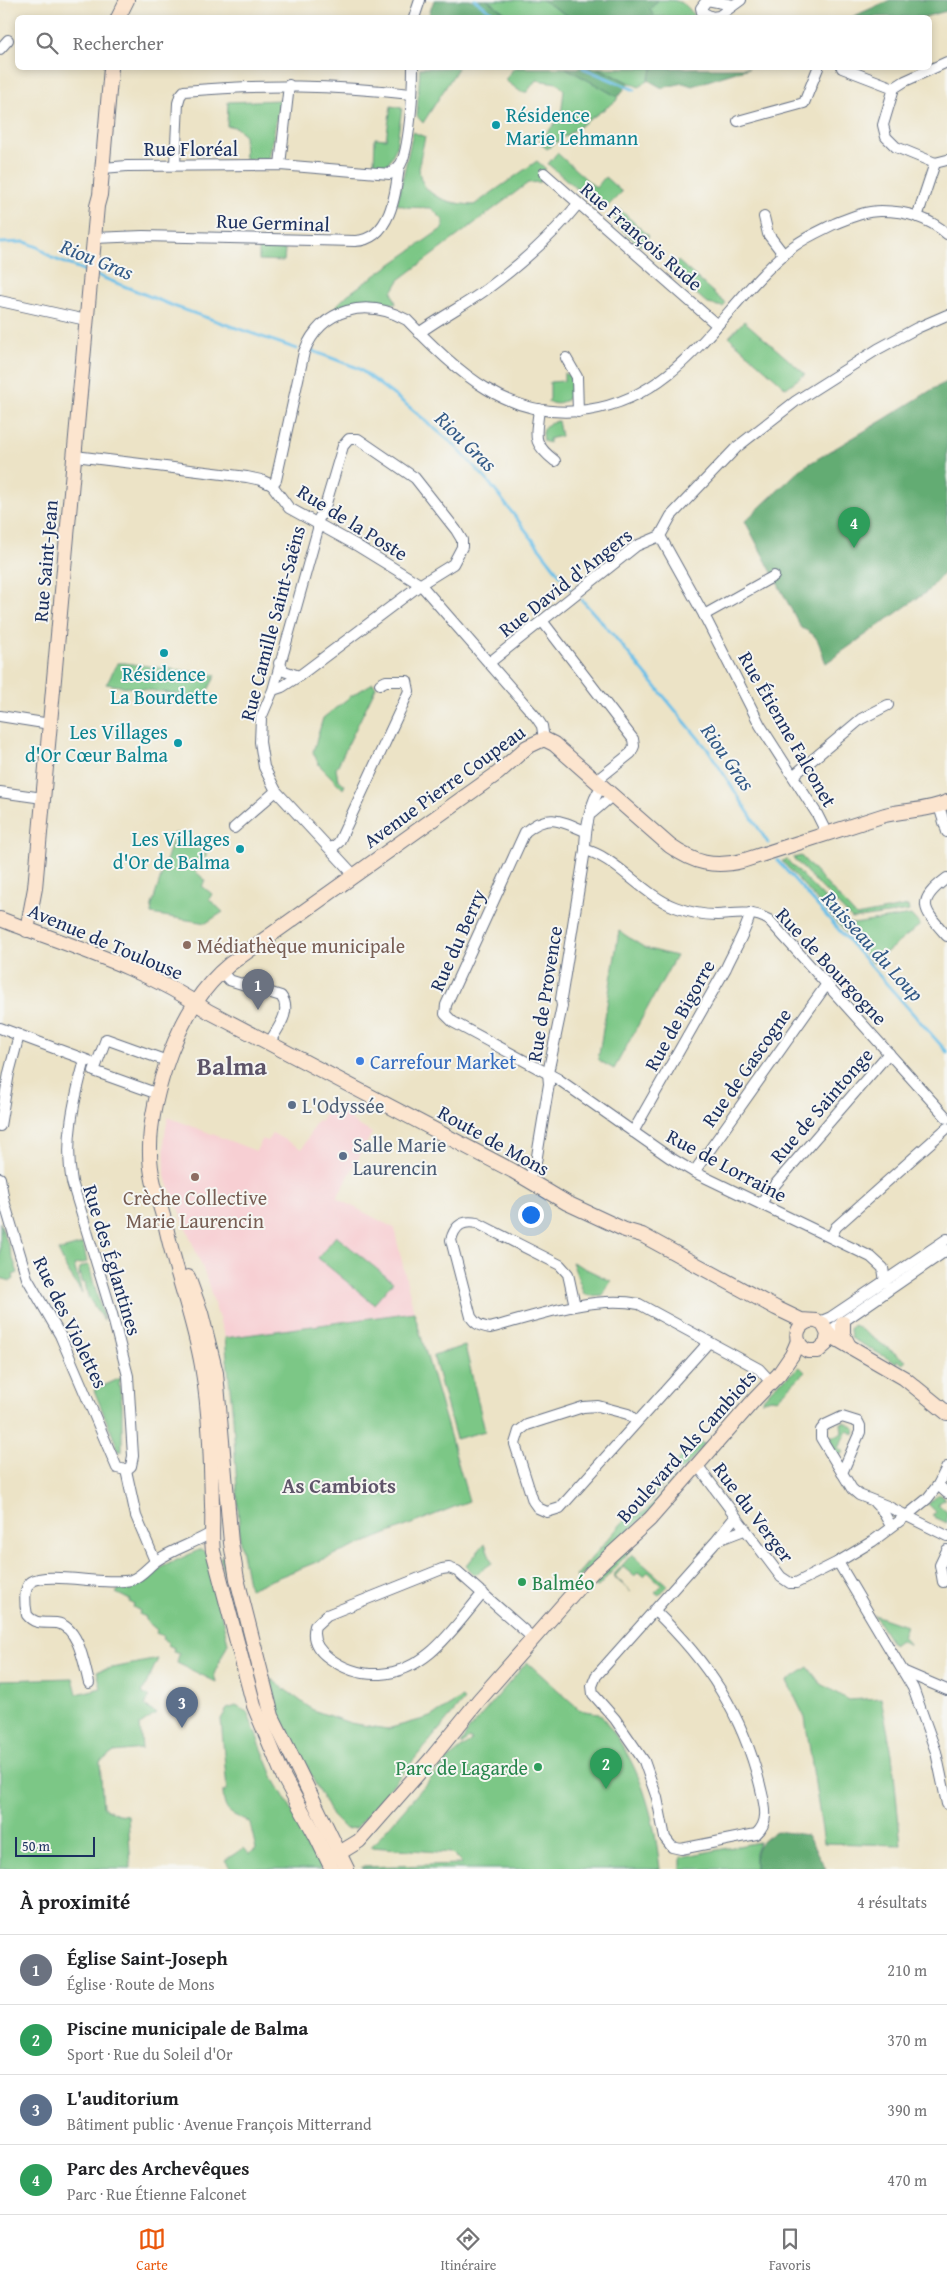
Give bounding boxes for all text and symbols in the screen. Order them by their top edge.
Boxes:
search box [15,15,932,70]
icon: search [33,29,61,57]
text: Rechercher [73,29,164,57]
place label: Résidence Marie Lehmann [506,100,638,152]
marker: Résidence Marie Lehmann [490,119,502,131]
street label: Rue Floréal [144,134,239,163]
street label: Rue François Rude [574,175,710,297]
street label: Rue Germinal [216,206,331,238]
water label: Riou Gras [55,230,139,288]
water label: Riou Gras [427,403,505,479]
street label: Rue de la Poste [292,476,414,568]
street label: Rue Saint-Jean [25,499,65,623]
pin: 4 [838,507,870,548]
street label: Rue David d'Angers [492,520,638,644]
street label: Rue Camille Saint-Saëns [232,522,312,724]
street label: Rue Étienne Falconet [732,646,844,812]
marker: Résidence La Bourdette [158,647,170,659]
place label: Résidence La Bourdette [110,659,218,711]
water label: Riou Gras [693,716,763,797]
place label: Les Villages d'Or Cœur Balma [25,717,169,769]
street label: Avenue Pierre Coupeau [357,717,531,855]
marker: Les Villages d'Or Cœur Balma [172,737,184,749]
place label: Les Villages d'Or de Balma [113,824,231,876]
marker: Les Villages d'Or de Balma [234,843,246,855]
water label: Ruisseau du Loup [814,883,931,1008]
street label: Rue du Berry [422,884,492,996]
street label: Avenue de Toulouse [24,895,188,987]
street label: Rue de Bourgogne [770,901,894,1031]
street label: Rue de Provence [519,924,569,1064]
place label: Médiathèque municipale [197,931,405,960]
marker: Médiathèque municipale [181,939,193,951]
street label: Rue de Bigorre [636,954,722,1076]
pin: 1 [242,969,274,1010]
street label: Rue de Gascogne [694,1002,798,1132]
street label: Rue de Saintonge [763,1041,879,1169]
place label: Carrefour Market [370,1047,516,1076]
district label: Balma [197,1048,267,1084]
marker: Carrefour Market [354,1055,366,1067]
place label: L'Odyssée [302,1091,384,1120]
street label: Route de Mons [433,1097,555,1183]
marker: L'Odyssée [286,1099,298,1111]
street label: Rue de Lorraine [662,1121,792,1209]
place label: Salle Marie Laurencin [353,1130,446,1182]
marker: Salle Marie Laurencin [337,1150,349,1162]
marker: Crèche Collective Marie Laurencin [189,1171,201,1183]
street label: Rue des Églantines [76,1181,150,1339]
place label: Crèche Collective Marie Laurencin [123,1183,267,1235]
your location [518,1202,544,1228]
street label: Rue des Violettes [26,1251,116,1393]
street label: Boulevard Als Cambiots [609,1363,763,1529]
street label: Rue du Verger [707,1456,801,1568]
district label: As Cambiots [282,1470,396,1501]
place label: Balméo [532,1568,594,1597]
marker: Balméo [516,1576,528,1588]
pin: 3 [166,1687,198,1728]
pin: 2 [590,1748,622,1789]
place label: Parc de Lagarde [395,1753,528,1782]
marker: Parc de Lagarde [532,1761,544,1773]
scale bar [15,1834,95,1857]
text: 50 m [22,1836,50,1856]
text: À proximité [20,1886,130,1917]
text: 4 résultats [857,1890,927,1914]
text: Église Saint-Joseph [67,1944,228,1972]
text: 1 [32,1958,40,1982]
text: 210 m [887,1958,927,1982]
text: Église · Route de Mons [67,1972,215,1996]
text: Piscine municipale de Balma [67,2014,308,2042]
text: 2 [32,2028,40,2052]
text: 370 m [887,2028,927,2052]
text: Sport · Rue du Soleil d'Or [67,2042,233,2066]
text: L'auditorium [67,2084,179,2112]
text: 3 [32,2098,40,2122]
text: 390 m [887,2098,927,2122]
text: Bâtiment public · Avenue François Mitterrand [67,2112,372,2136]
text: Parc des Archevêques [67,2154,250,2182]
text: 4 [32,2168,40,2192]
text: 470 m [887,2168,927,2192]
text: Parc · Rue Étienne Falconet [67,2182,247,2206]
tab: Carte [136,2225,168,2275]
tab: Itinéraire [440,2225,496,2275]
tab: Favoris [769,2225,811,2275]

